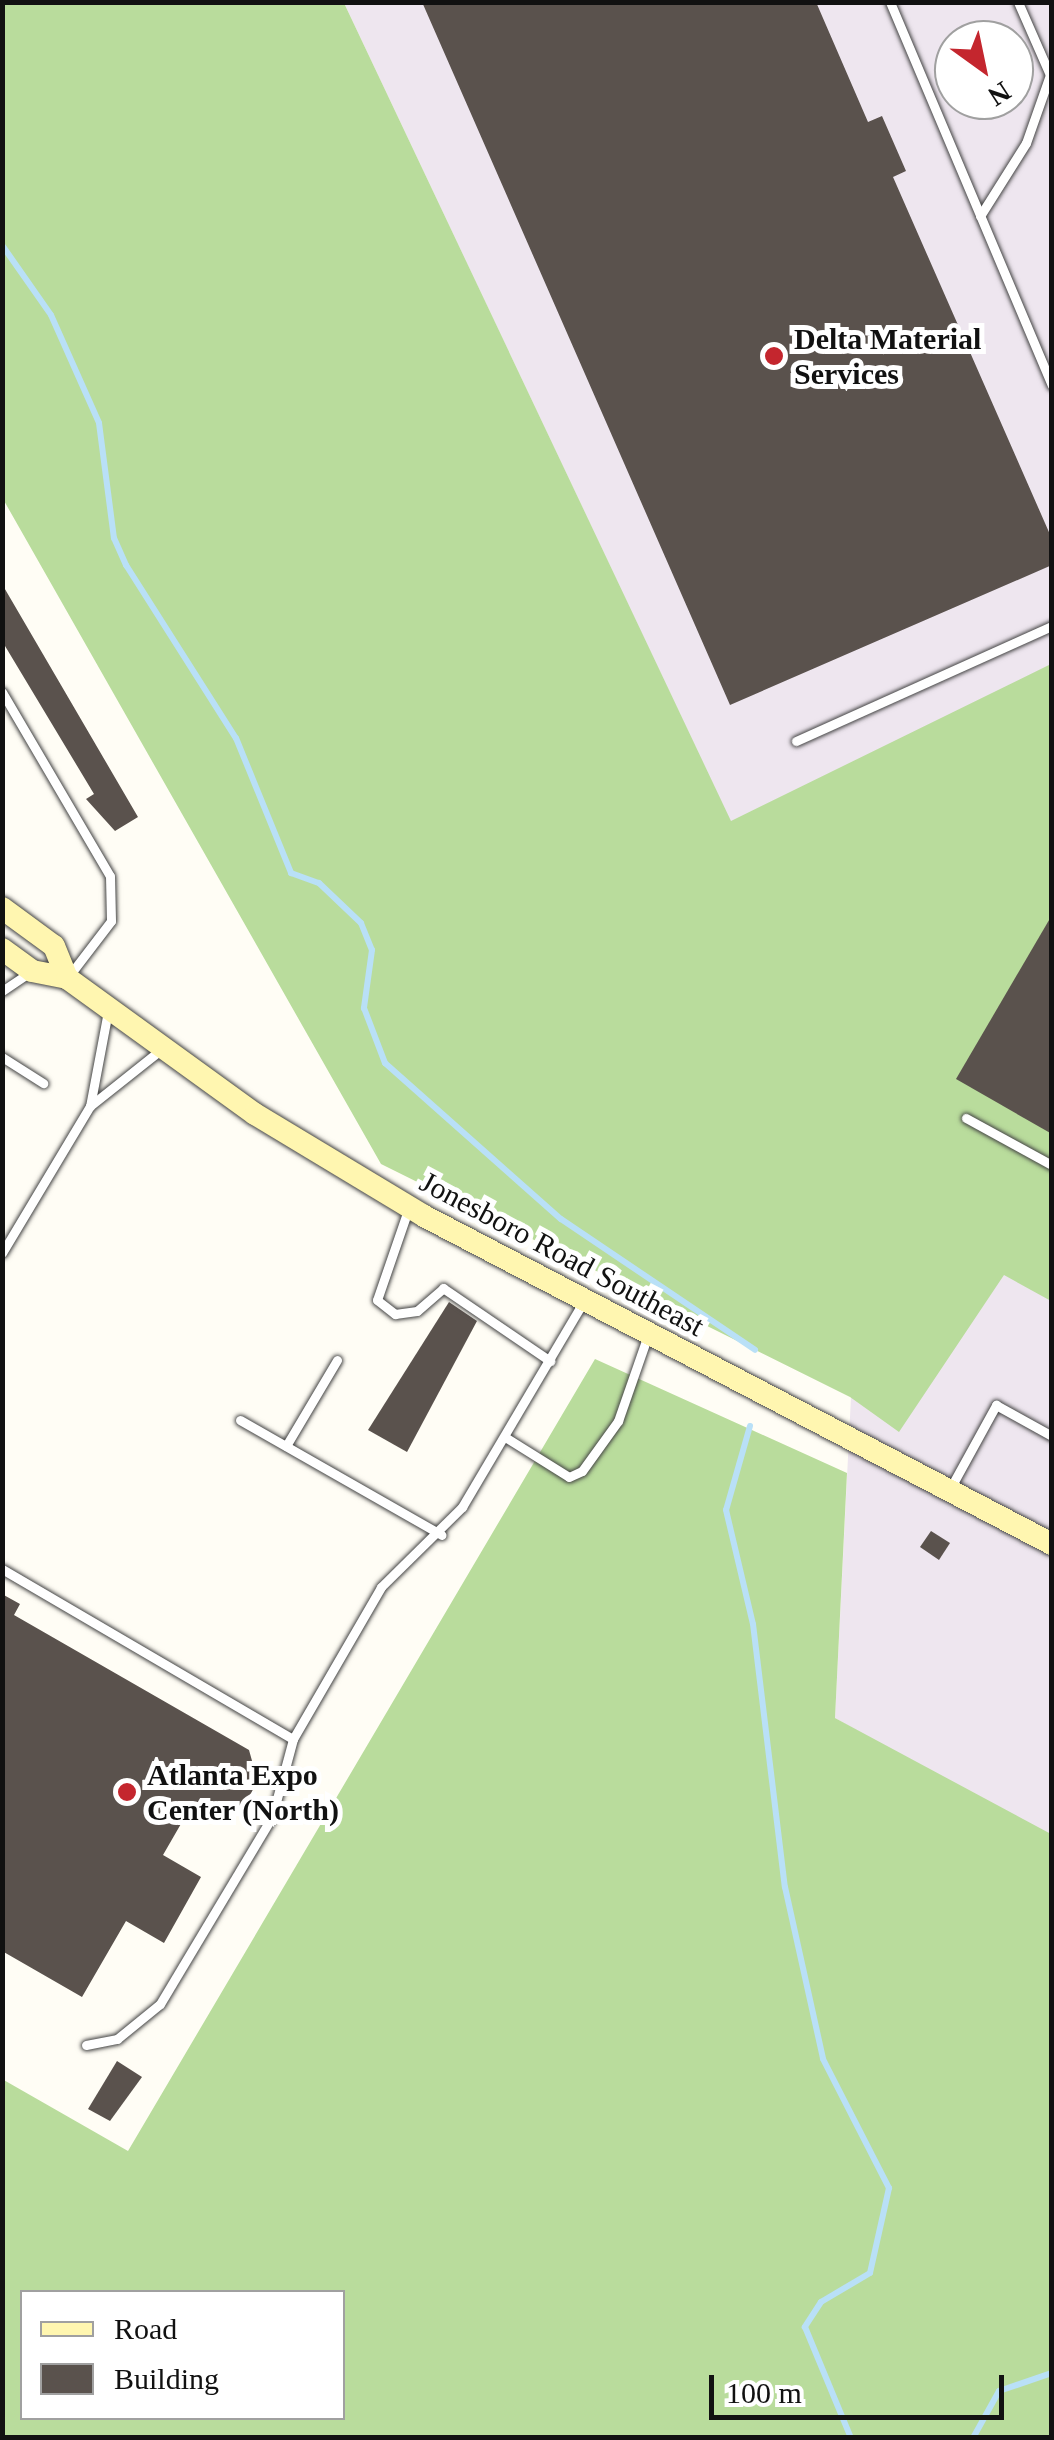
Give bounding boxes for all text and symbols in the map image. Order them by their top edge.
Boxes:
north arrow [934,20,1034,120]
text: N [983,75,1016,112]
place label: Delta Material Services [794,321,981,392]
marker: Delta Material Services [763,345,785,367]
street label: Jonesboro Road Southeast [414,1164,710,1344]
place label: Atlanta Expo Center (North) [147,1757,339,1828]
marker: Atlanta Expo Center (North) [116,1781,138,1803]
legend [20,2290,345,2420]
text: Road [114,2312,177,2345]
scale bar [714,2355,1009,2417]
text: Building [114,2362,219,2395]
text: 100 m [726,2376,802,2409]

